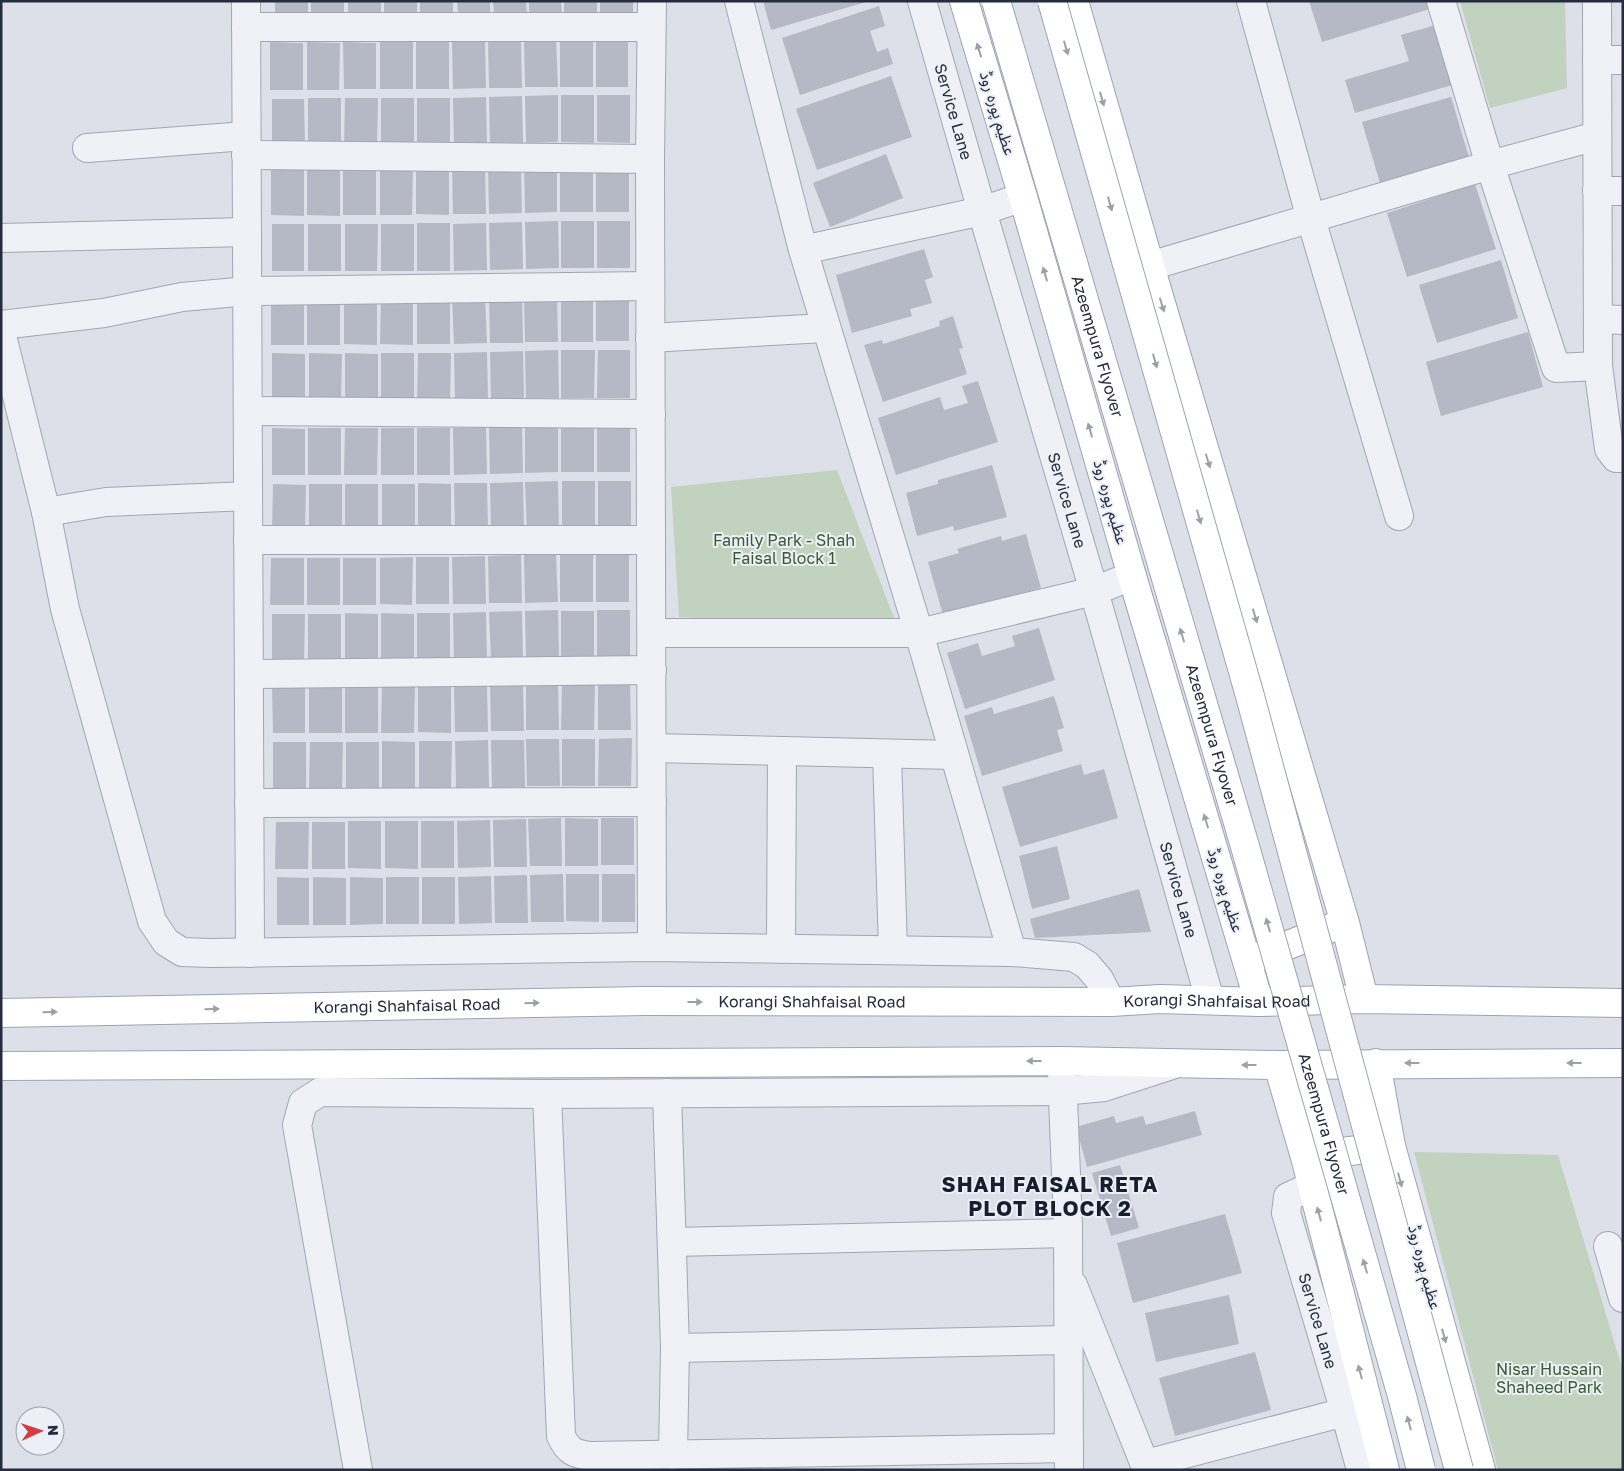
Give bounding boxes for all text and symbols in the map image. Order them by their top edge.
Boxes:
one-way arrow [1062,40,1070,56]
one-way arrow [974,42,982,57]
street label: Service Lane [930,61,977,162]
street label: عظیم پورہ روڈ [973,68,1020,158]
one-way arrow [1098,91,1106,106]
one-way arrow [1107,197,1115,212]
one-way arrow [1041,266,1049,281]
street label: Azeempura Flyover [1067,273,1128,420]
one-way arrow [1158,298,1166,313]
one-way arrow [1151,353,1159,368]
one-way arrow [1086,422,1094,437]
street label: Service Lane [1044,450,1091,551]
one-way arrow [1205,453,1213,468]
street label: عظیم پورہ روڈ [1087,457,1133,547]
one-way arrow [1196,510,1204,525]
park label: Family Park - Shah Faisal Block 1 [713,530,855,568]
one-way arrow [1251,609,1259,624]
one-way arrow [1178,627,1186,642]
street label: Azeempura Flyover [1182,662,1242,808]
one-way arrow [1201,813,1209,828]
street label: Service Lane [1156,839,1202,940]
street label: عظیم پورہ روڈ [1201,845,1248,935]
one-way arrow [1263,917,1271,932]
street label: Korangi Shahfaisal Road [1123,989,1311,1012]
street label: Korangi Shahfaisal Road [718,991,906,1012]
street label: Korangi Shahfaisal Road [313,994,501,1017]
one-way arrow [687,998,703,1006]
one-way arrow [525,999,541,1007]
one-way arrow [205,1005,221,1013]
one-way arrow [42,1008,58,1016]
street label: Azeempura Flyover [1294,1051,1354,1197]
one-way arrow [1026,1057,1042,1065]
one-way arrow [1403,1059,1419,1067]
one-way arrow [1566,1059,1582,1067]
one-way arrow [1241,1061,1257,1069]
district label: SHAH FAISAL RETA PLOT BLOCK 2 [942,1171,1158,1221]
one-way arrow [1397,1172,1405,1187]
one-way arrow [1315,1207,1323,1222]
street label: عظیم پورہ روڈ [1401,1222,1446,1312]
one-way arrow [1361,1259,1369,1274]
street label: Service Lane [1294,1271,1342,1371]
one-way arrow [1440,1329,1448,1344]
park label: Nisar Hussain Shaheed Park [1496,1359,1602,1397]
one-way arrow [1356,1364,1364,1379]
north arrow [15,1406,65,1456]
one-way arrow [1405,1415,1413,1430]
text: N [45,1425,62,1436]

